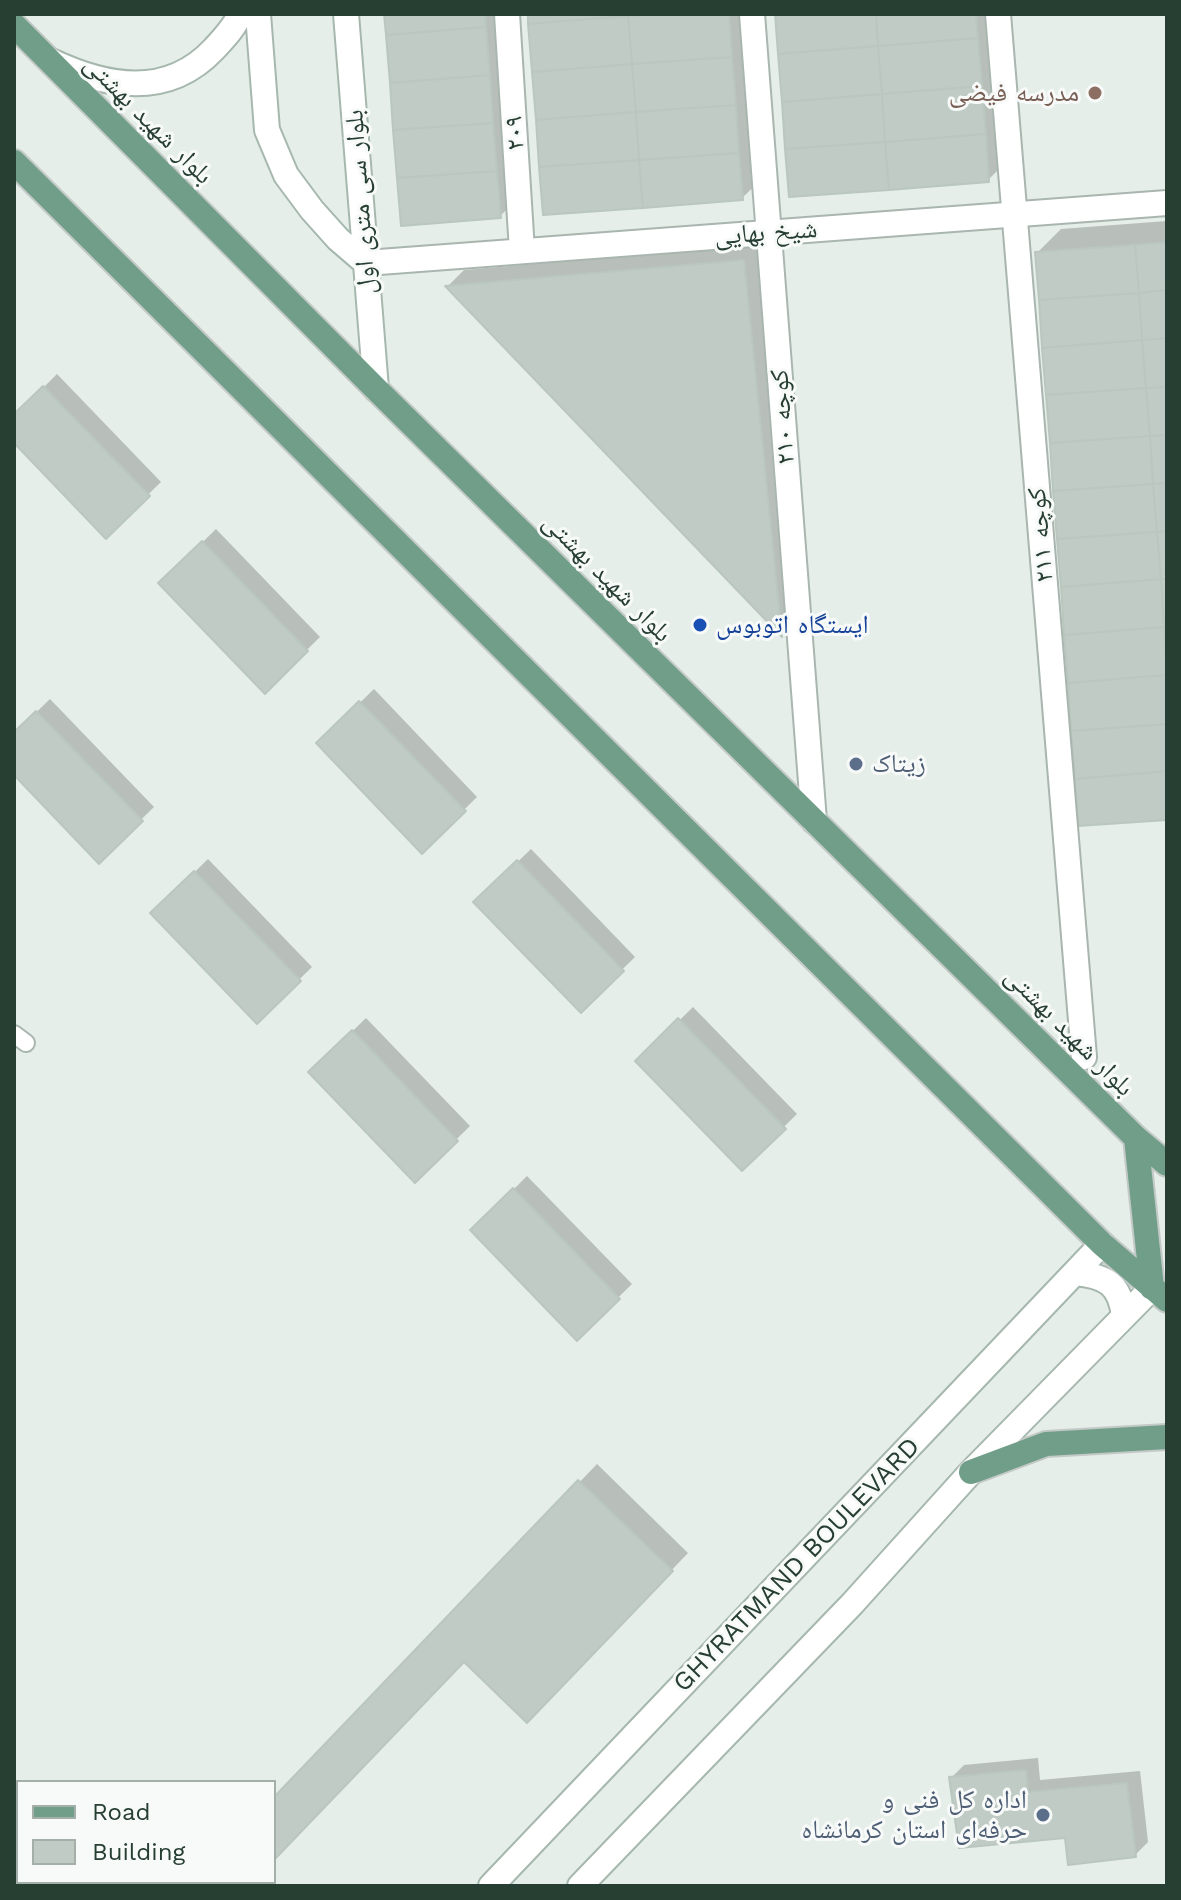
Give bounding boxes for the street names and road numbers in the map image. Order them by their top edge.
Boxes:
street label: بلوار شهید بهشتی [77,49,219,191]
street label: بلوار سی متری اول [339,109,383,295]
street label: ۲۰۹ [498,114,532,152]
street label: شیخ بهایی [714,214,818,252]
street label: کوچه ۲۱۰ [764,368,802,466]
street label: کوچه ۲۱۱ [1021,486,1061,584]
street label: بلوار شهید بهشتی [536,507,678,649]
street label: بلوار شهید بهشتی [998,961,1140,1103]
street label: GHYRATMAND BOULEVARD [667,1431,927,1699]

